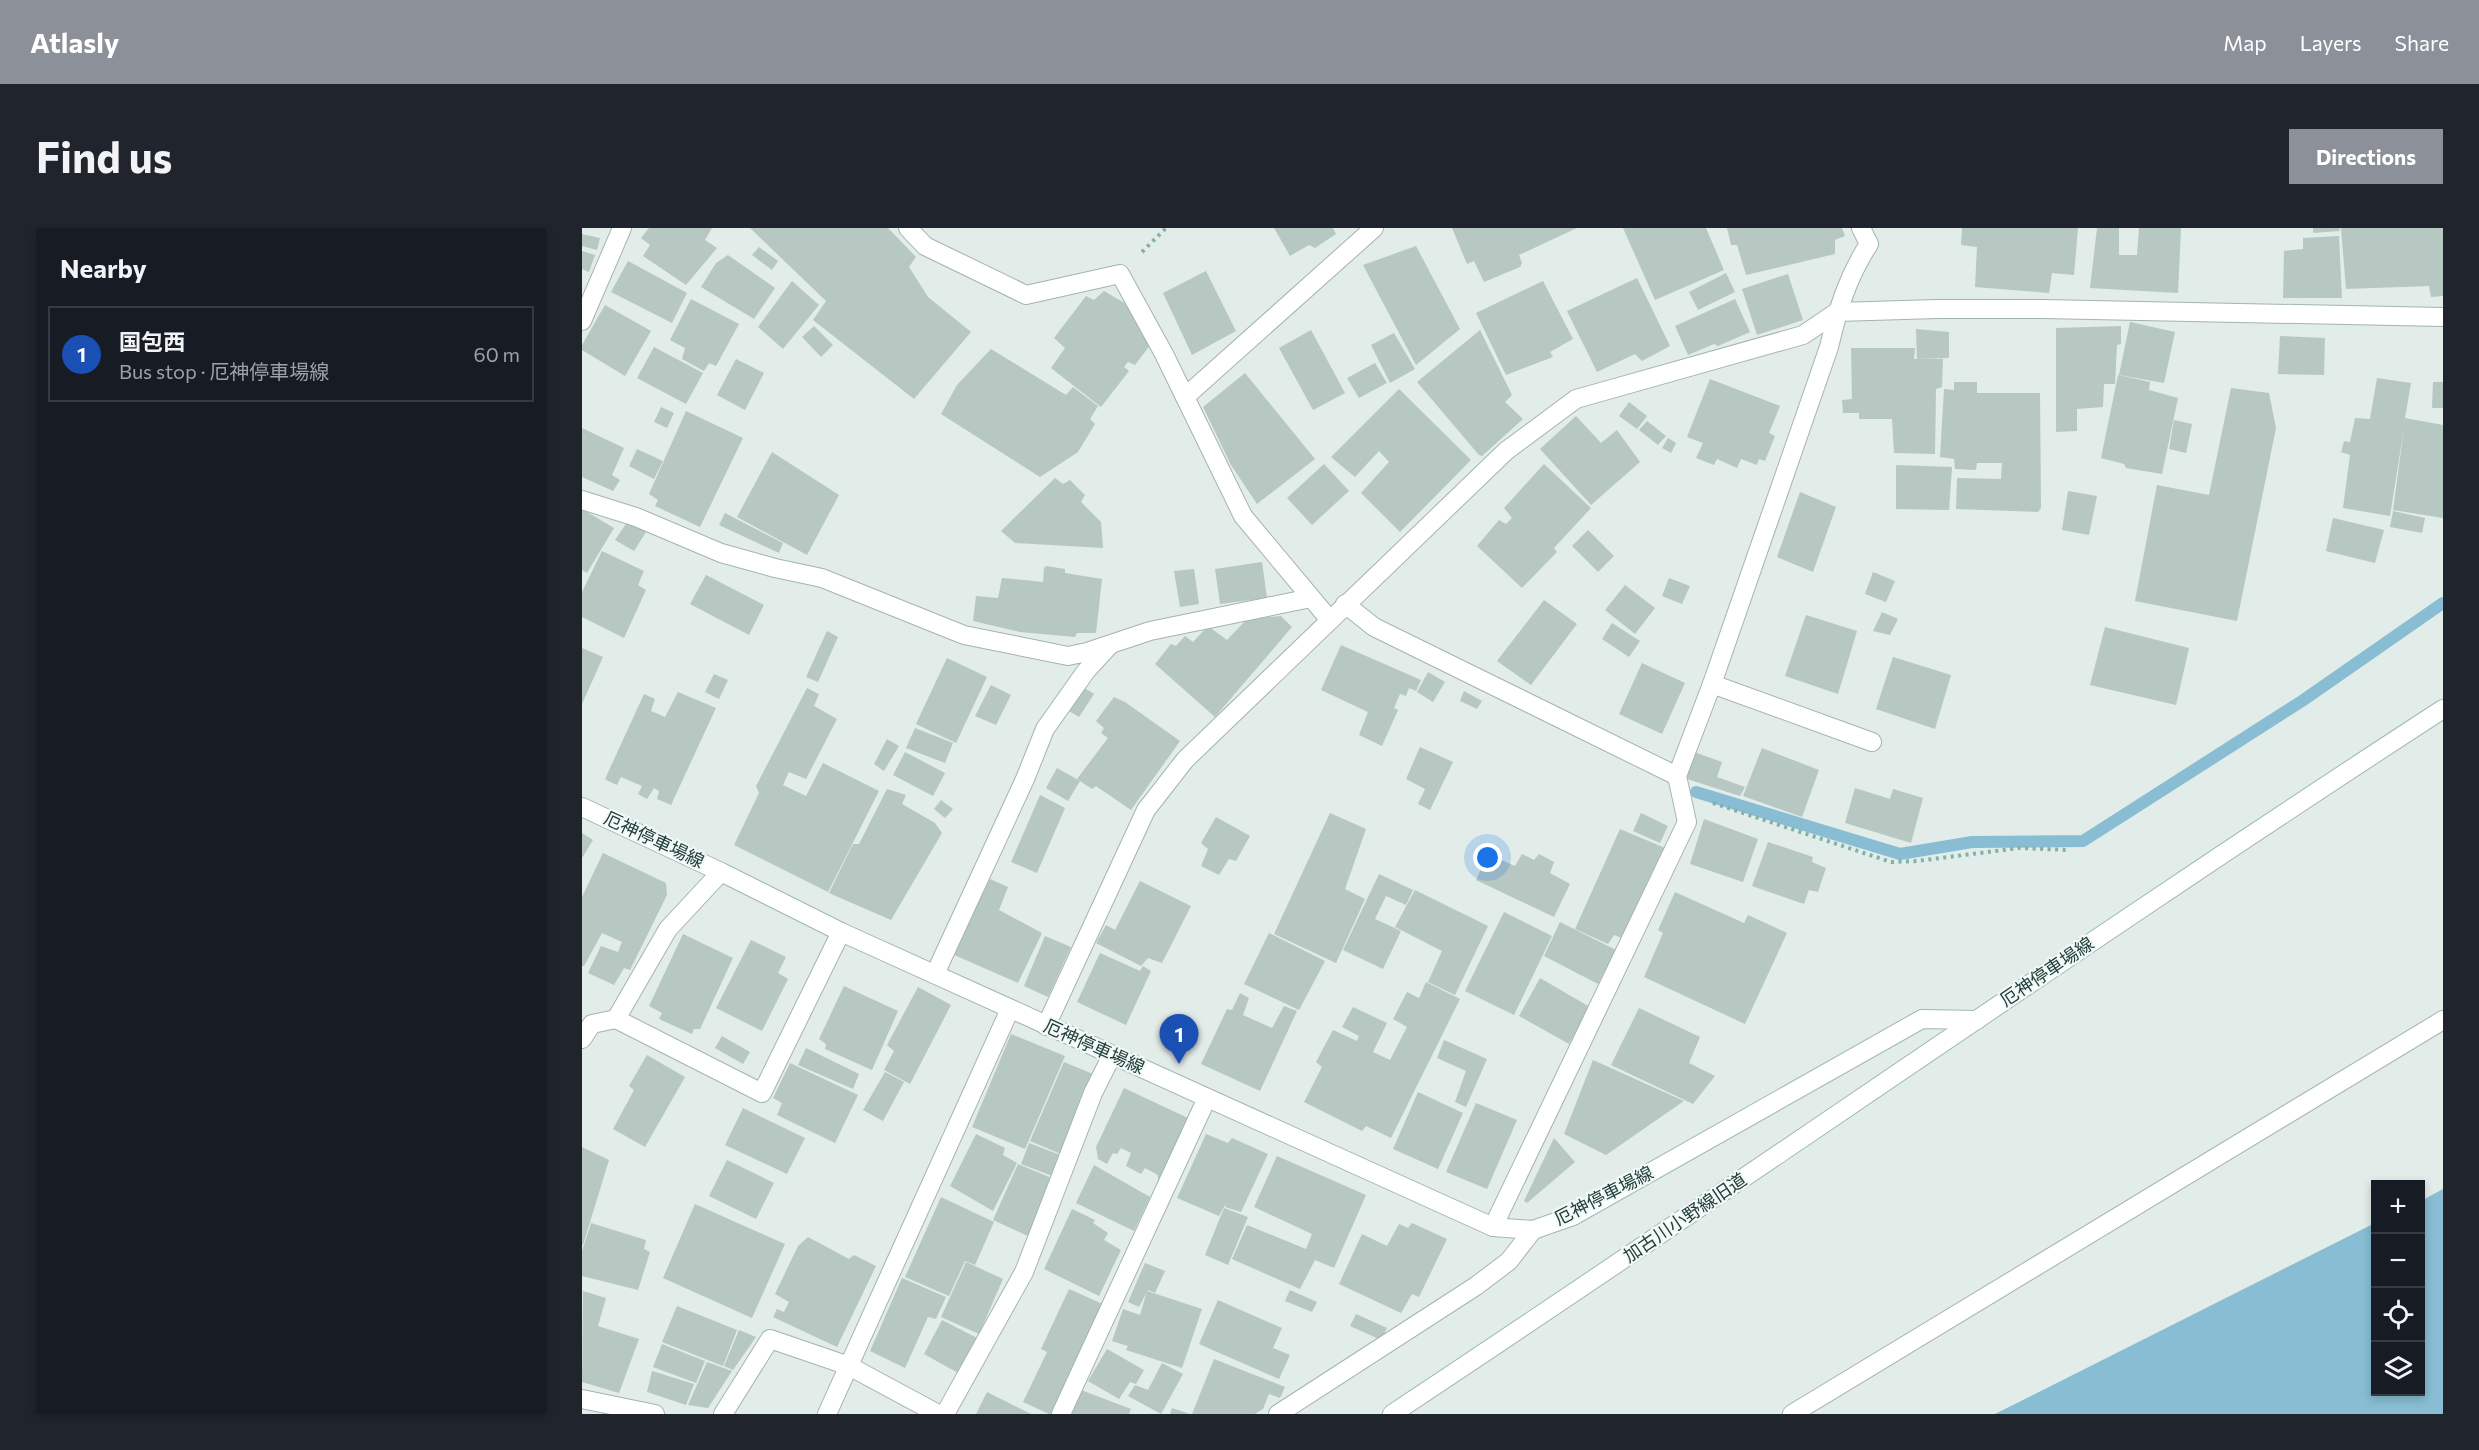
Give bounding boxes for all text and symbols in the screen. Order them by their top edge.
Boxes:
text: Atlasly [30,25,119,59]
text: Map [2223,30,2267,55]
text: Layers [2300,30,2362,55]
text: Share [2395,30,2449,55]
button: Directions [2289,129,2443,184]
text: Find us [36,130,172,182]
text: Nearby [60,252,147,283]
text: 国包西 [119,328,185,355]
text: 1 [77,342,86,366]
text: 60 m [474,342,520,366]
text: Bus stop · 厄神停車場線 [119,359,329,383]
street label: 厄神停車場線 [601,806,708,872]
your location [1473,843,1502,872]
street label: 厄神停車場線 [1996,932,2097,1010]
street label: 厄神停車場線 [1041,1014,1148,1078]
pin: 1 [1160,1014,1198,1064]
street label: 厄神停車場線 [1550,1161,1657,1229]
street label: 加古川小野線旧道 [1619,1168,1750,1267]
map controls [2371,1180,2425,1396]
button: + [2371,1180,2425,1234]
button: − [2371,1234,2425,1288]
button: locate [2371,1288,2425,1342]
button: layers [2371,1342,2425,1396]

